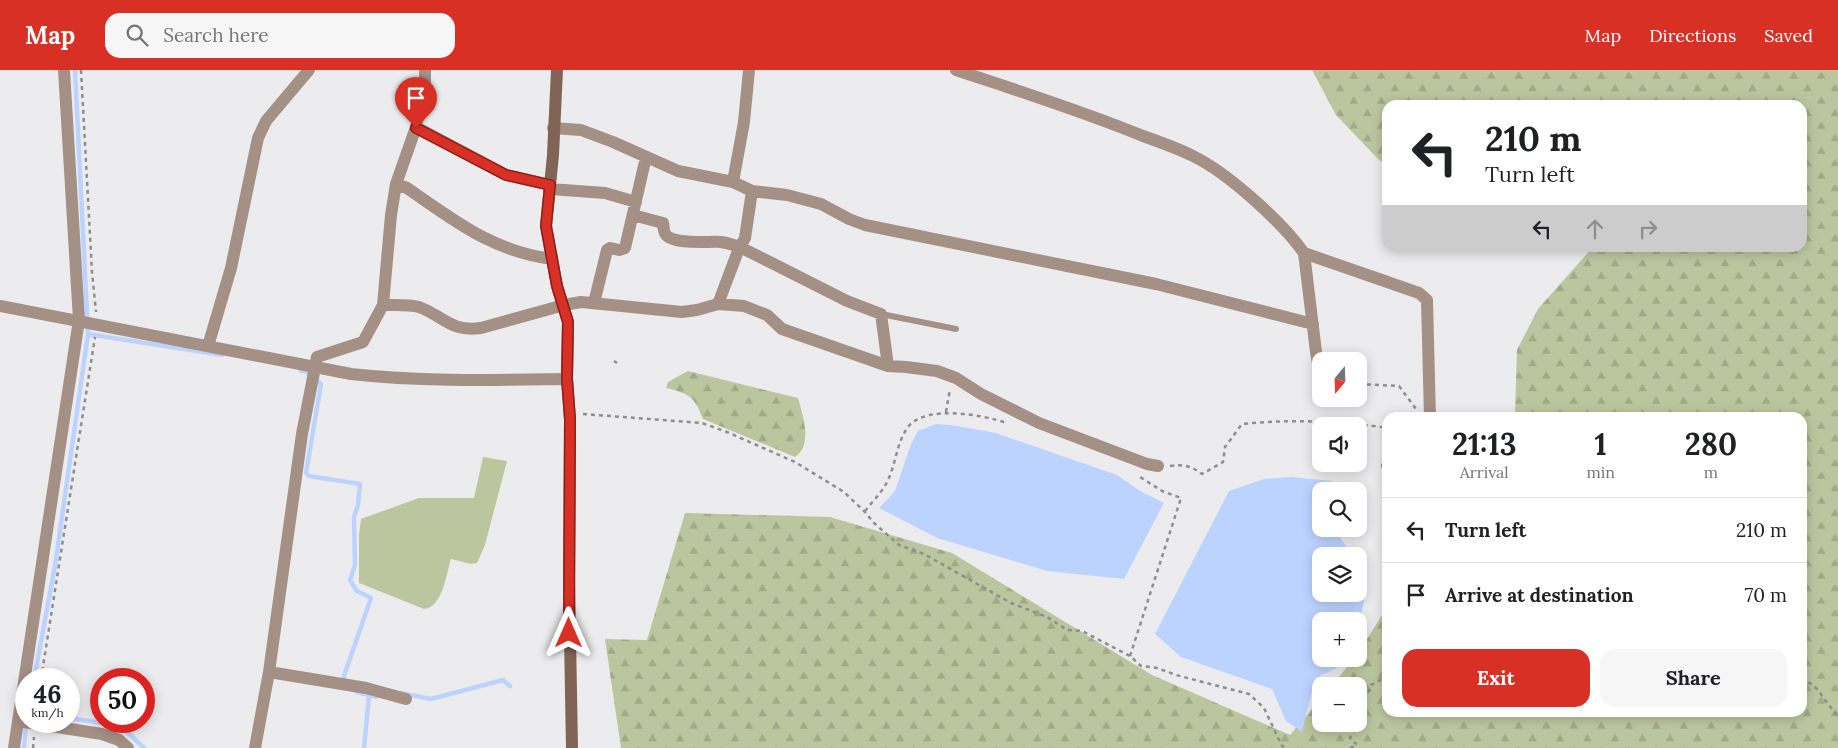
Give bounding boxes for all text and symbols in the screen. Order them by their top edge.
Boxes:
search box [105,13,455,58]
text: Map [25,20,75,51]
icon: search [123,21,151,49]
text: Search here [163,23,269,47]
text: Map [1585,24,1621,47]
text: Directions [1649,24,1736,47]
text: Saved [1764,24,1813,47]
pin [395,77,437,128]
icon: arrive [402,84,430,112]
text: 210 m [1485,116,1582,161]
icon: left [1402,120,1467,185]
text: Turn left [1485,160,1575,188]
icon: left [1528,215,1556,243]
icon: ahead [1581,215,1609,243]
icon: right [1634,215,1662,243]
north arrow [1312,352,1368,408]
map controls [1312,352,1367,732]
button: sound [1312,417,1367,472]
text: 21:13 [1452,425,1517,463]
text: 1 [1595,425,1607,463]
text: 280 [1685,425,1737,463]
text: Arrival [1460,462,1509,482]
text: min [1586,462,1615,482]
text: m [1704,462,1718,482]
button: search [1312,482,1367,537]
icon: left [1402,516,1430,544]
text: Turn left [1445,518,1526,542]
text: 210 m [1736,518,1787,542]
button: layers [1312,547,1367,602]
icon: arrive [1402,581,1430,609]
text: Arrive at destination [1445,583,1634,607]
text: 70 m [1744,583,1787,607]
position arrow [542,606,594,658]
button: + [1312,612,1367,667]
button: Exit [1402,649,1590,707]
button: Share [1600,649,1787,707]
speed limit sign: 50 [90,668,155,733]
button: − [1312,677,1367,732]
text: 46 [33,678,62,710]
text: km/h [31,705,64,720]

